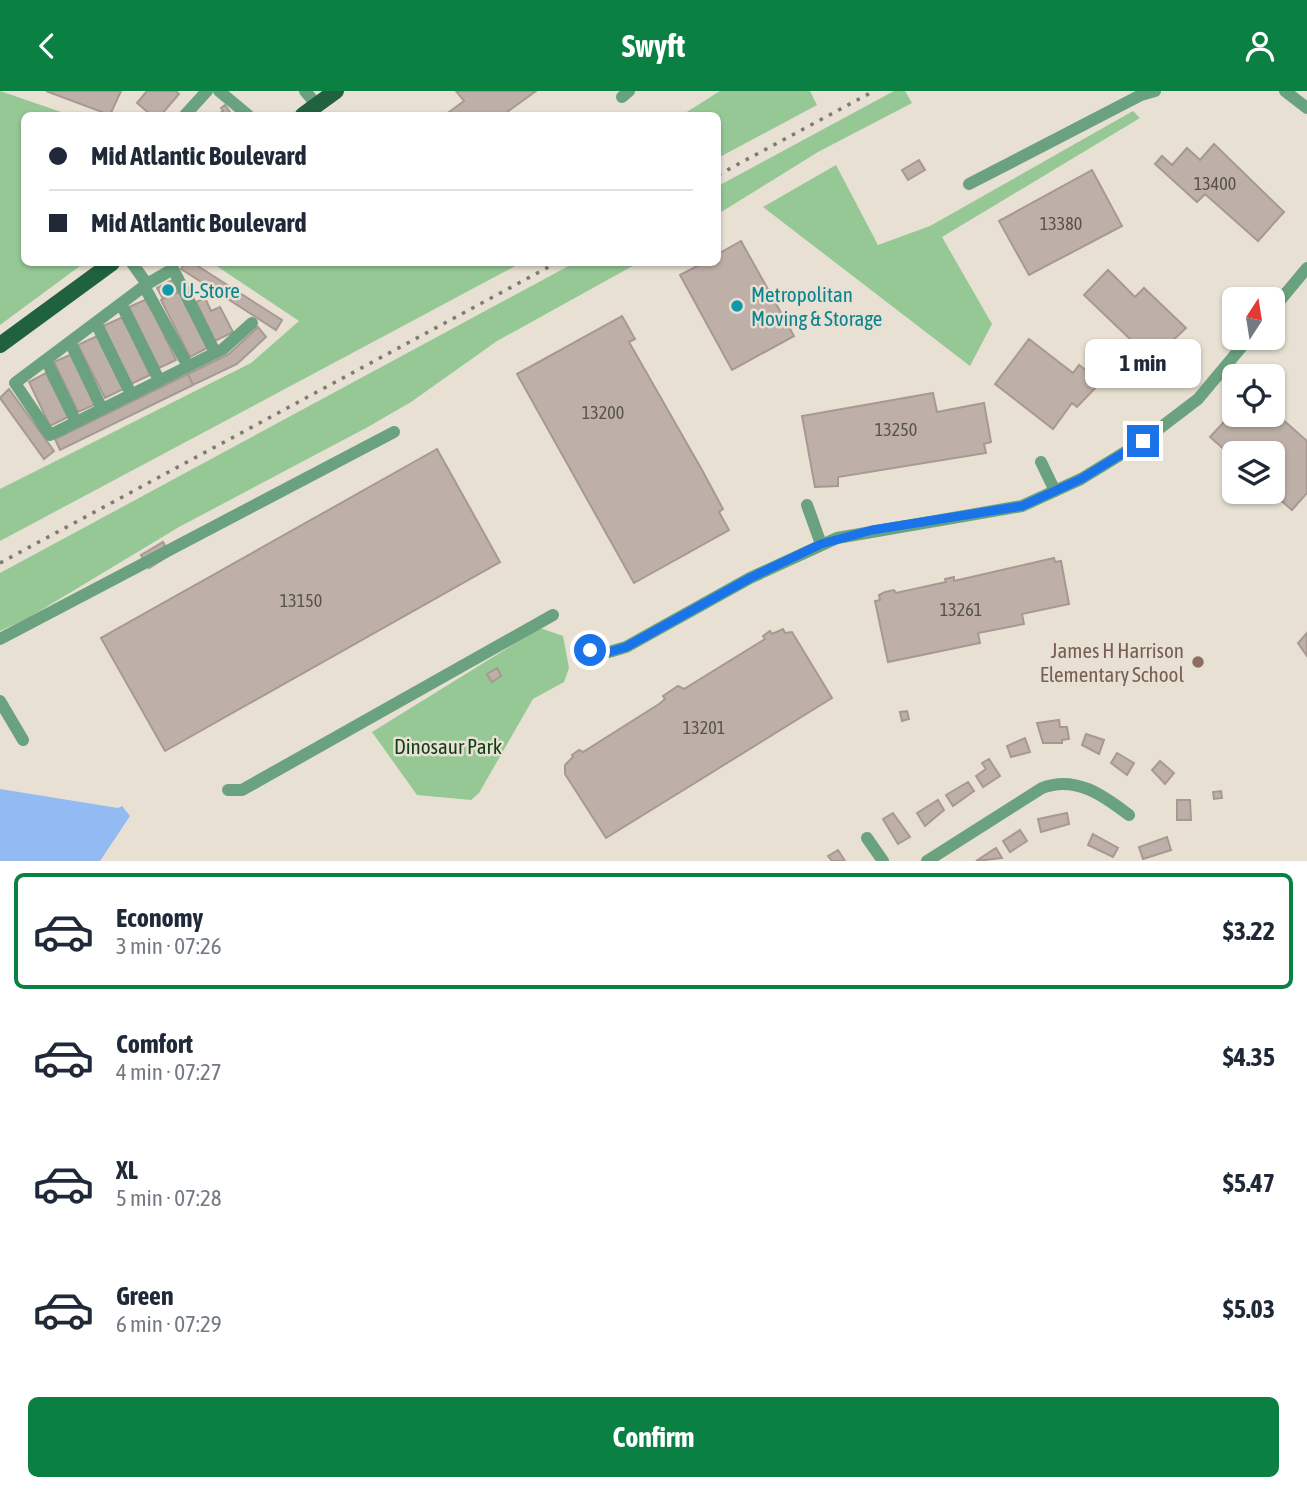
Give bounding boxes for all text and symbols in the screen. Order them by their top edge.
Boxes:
icon: back [28,27,66,65]
text: Swyft [622,27,685,64]
icon: person [1241,27,1279,65]
text: Mid Atlantic Boulevard [91,141,307,171]
house number: 13400 [1194,173,1236,194]
text: Mid Atlantic Boulevard [91,208,307,238]
house number: 13380 [1040,213,1082,234]
place label: U-Store [182,278,240,302]
marker: U-Store [160,282,176,298]
place label: Metropolitan Moving & Storage [751,282,882,330]
north arrow [1222,287,1284,350]
map controls [1222,287,1285,504]
marker: Metropolitan Moving & Storage [729,298,745,314]
callout: 1 min [1085,339,1201,389]
text: 1 min [1120,350,1166,376]
button: locate [1222,364,1285,427]
house number: 13200 [582,402,624,423]
house number: 13250 [875,419,917,440]
route end [1127,425,1159,457]
button: layers [1222,441,1285,504]
house number: 13150 [280,590,322,611]
house number: 13261 [940,599,982,620]
route start [574,634,606,666]
place label: James H Harrison Elementary School [1040,638,1184,686]
marker: James H Harrison Elementary School [1190,654,1206,670]
house number: 13201 [683,717,725,738]
park label: Dinosaur Park [394,734,502,758]
icon: car [32,900,95,963]
text: Economy [116,903,203,933]
text: $3.22 [1223,916,1275,946]
text: 3 min · 07:26 [116,933,222,959]
icon: car [32,1026,95,1089]
text: Comfort [116,1029,193,1059]
text: $4.35 [1223,1042,1275,1072]
text: 4 min · 07:27 [116,1059,222,1085]
icon: car [32,1152,95,1215]
text: XL [116,1155,138,1185]
text: $5.47 [1223,1168,1275,1198]
text: 5 min · 07:28 [116,1185,222,1211]
icon: car [32,1278,95,1341]
text: Green [116,1281,174,1311]
text: $5.03 [1223,1294,1275,1324]
text: 6 min · 07:29 [116,1311,222,1337]
button: Confirm [28,1397,1279,1477]

